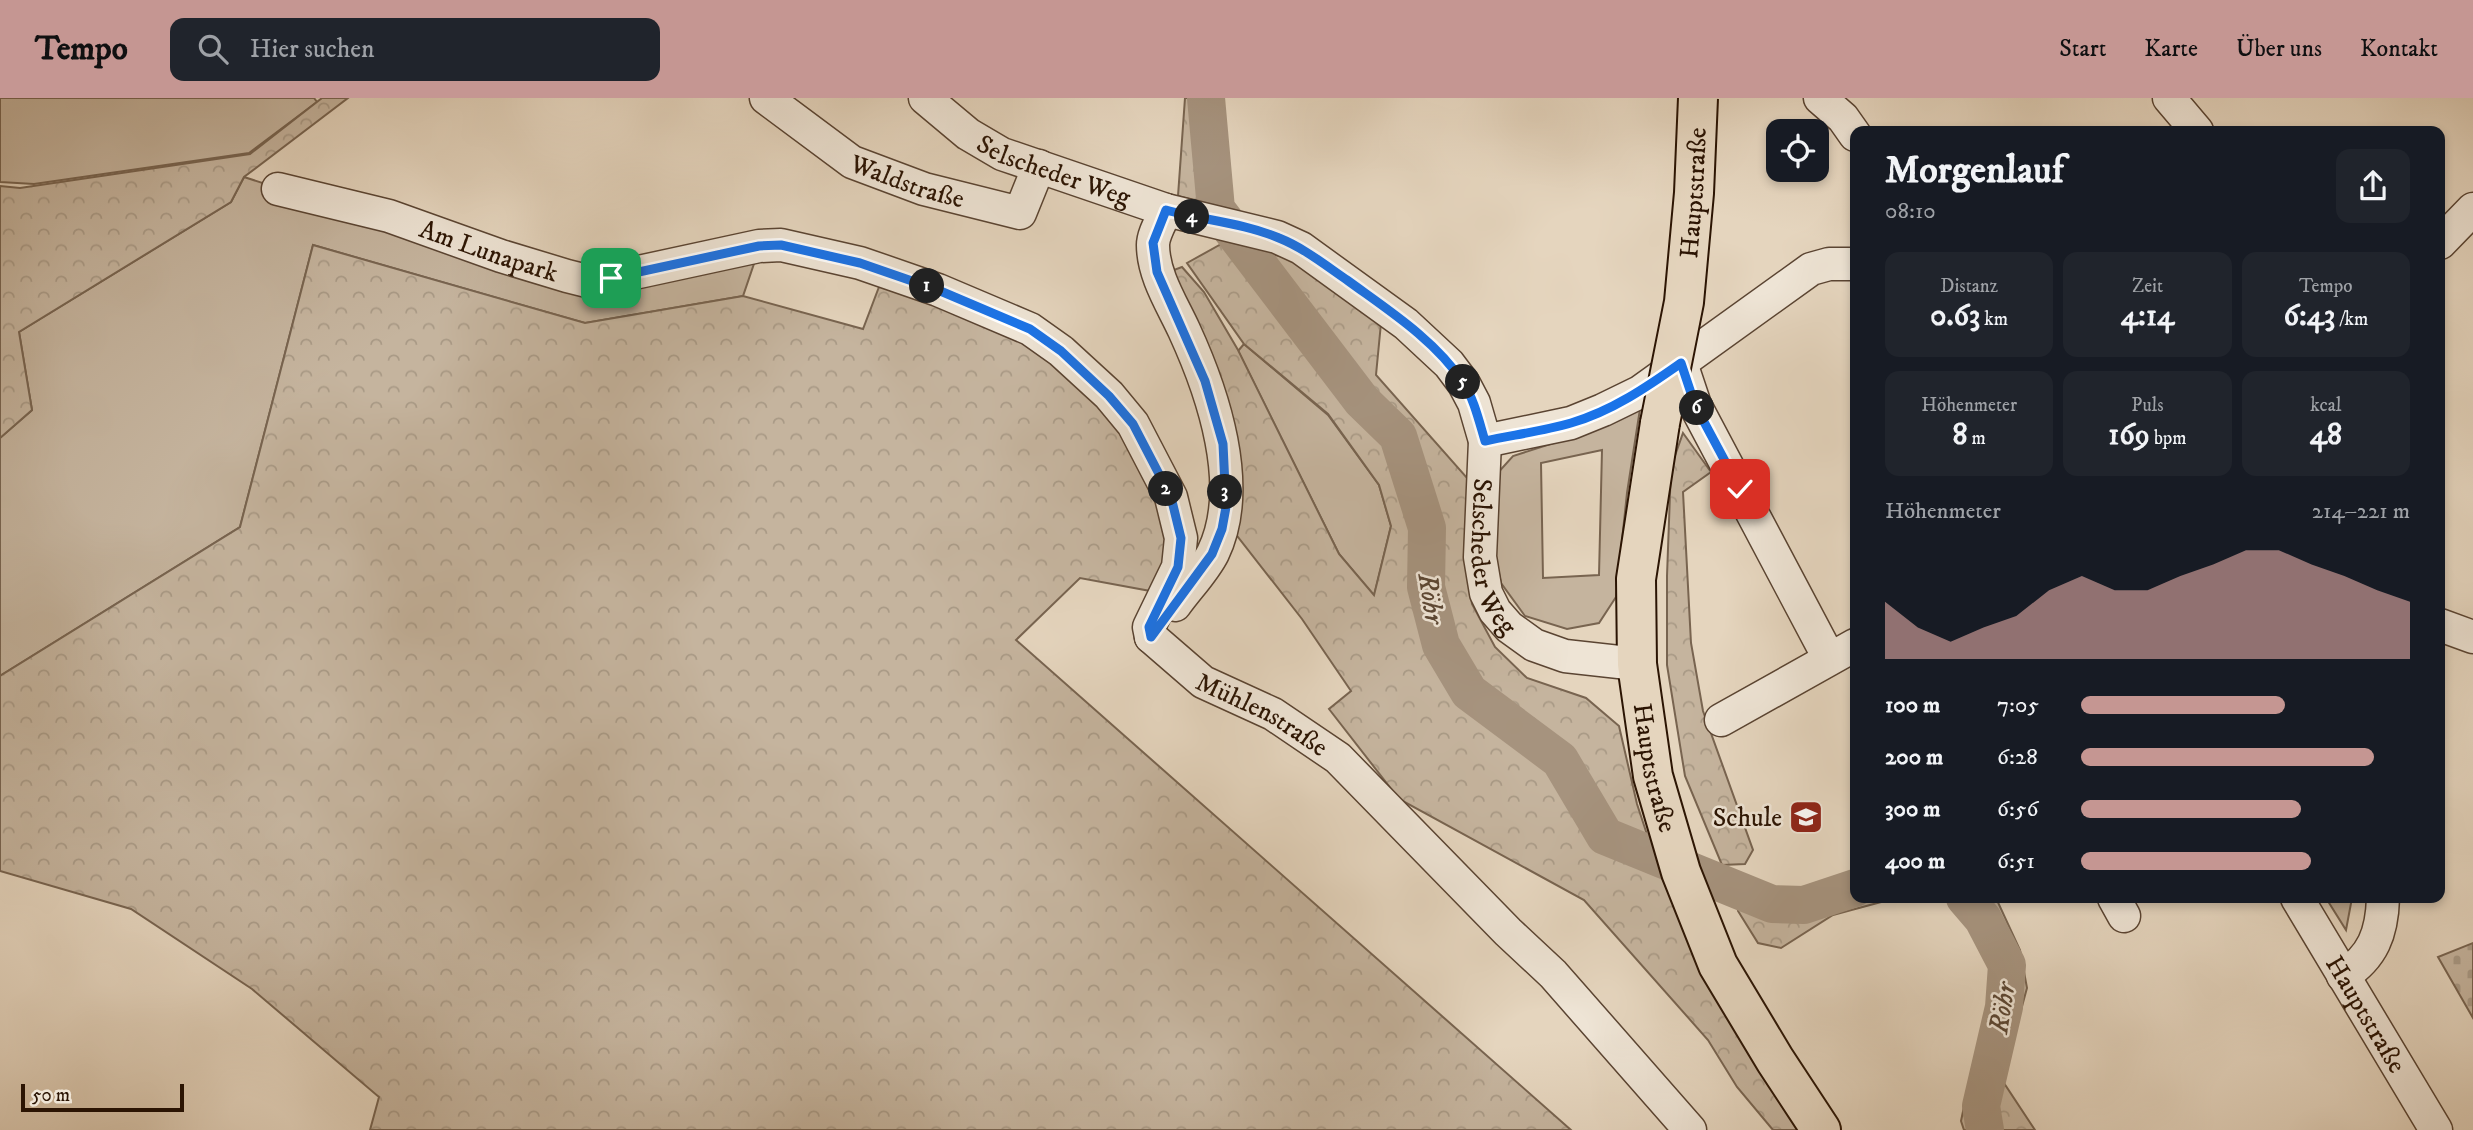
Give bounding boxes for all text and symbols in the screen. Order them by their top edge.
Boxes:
search box [170,18,660,81]
text: Tempo [35,29,128,70]
icon: search [194,30,232,68]
text: Hier suchen [250,33,375,66]
text: Start [2059,34,2106,64]
text: Karte [2144,34,2198,64]
text: Über uns [2236,34,2322,64]
text: Kontakt [2360,34,2438,64]
map controls [1766,119,1829,182]
button: locate [1766,119,1829,182]
street label: Hauptstraße [1673,127,1715,260]
street label: Selscheder Weg [970,128,1135,215]
street label: Waldstraße [844,147,967,216]
text: Morgenlauf [1885,147,2064,195]
button: share [2336,149,2410,223]
text: 08:10 [1885,197,1936,226]
pin: 4 [1174,200,1210,234]
text: 4 [1186,205,1197,228]
street label: Am Lunapark [415,213,562,290]
pin [581,248,641,308]
icon: arrive [592,259,630,297]
pin: 1 [909,268,944,304]
text: 1 [923,274,930,297]
text: Distanz [1940,275,1998,298]
text: Zeit [2132,275,2163,298]
text: Tempo [2299,275,2353,298]
text: 0.63 [1930,298,1980,335]
text: 4:14 [2121,298,2174,335]
text: 6:43 [2283,298,2335,335]
text: km [1980,308,2008,331]
text: /km [2335,308,2368,331]
pin: 5 [1446,364,1480,400]
text: 5 [1458,370,1467,393]
pin: 6 [1680,390,1714,426]
text: Höhenmeter [1921,394,2017,417]
text: Puls [2131,394,2164,417]
text: kcal [2310,394,2341,417]
text: 6 [1692,396,1701,419]
text: 8 [1952,417,1967,454]
text: 169 [2108,417,2150,454]
text: 48 [2310,417,2342,454]
text: m [1967,427,1986,450]
text: bpm [2150,427,2187,450]
pin [1710,459,1770,519]
icon: check [1721,470,1759,508]
pin: 2 [1148,472,1184,506]
pin: 3 [1208,474,1242,510]
text: 2 [1161,477,1170,500]
street label: Selscheder Weg [1462,478,1524,643]
text: 3 [1221,480,1228,503]
text: Höhenmeter [1885,497,2001,526]
text: 214–221 m [2312,497,2410,526]
water label: Röhr [1409,569,1452,628]
street label: Mühlenstraße [1190,666,1334,764]
text: 100 m [1885,691,1940,720]
text: 7:05 [1997,691,2039,720]
street label: Hauptstraße [1625,701,1684,836]
text: 200 m [1885,743,1943,772]
text: 6:28 [1997,743,2038,772]
text: 300 m [1885,795,1941,824]
text: 6:56 [1997,795,2038,824]
school or university icon: Schule [1787,798,1825,836]
place label: Schule [1713,802,1782,835]
text: 400 m [1885,847,1945,876]
text: 6:51 [1997,847,2035,876]
street label: Hauptstraße [2317,950,2413,1079]
water label: Röhr [1981,978,2024,1037]
scale bar [21,1081,184,1113]
text: 50 m [32,1084,70,1107]

